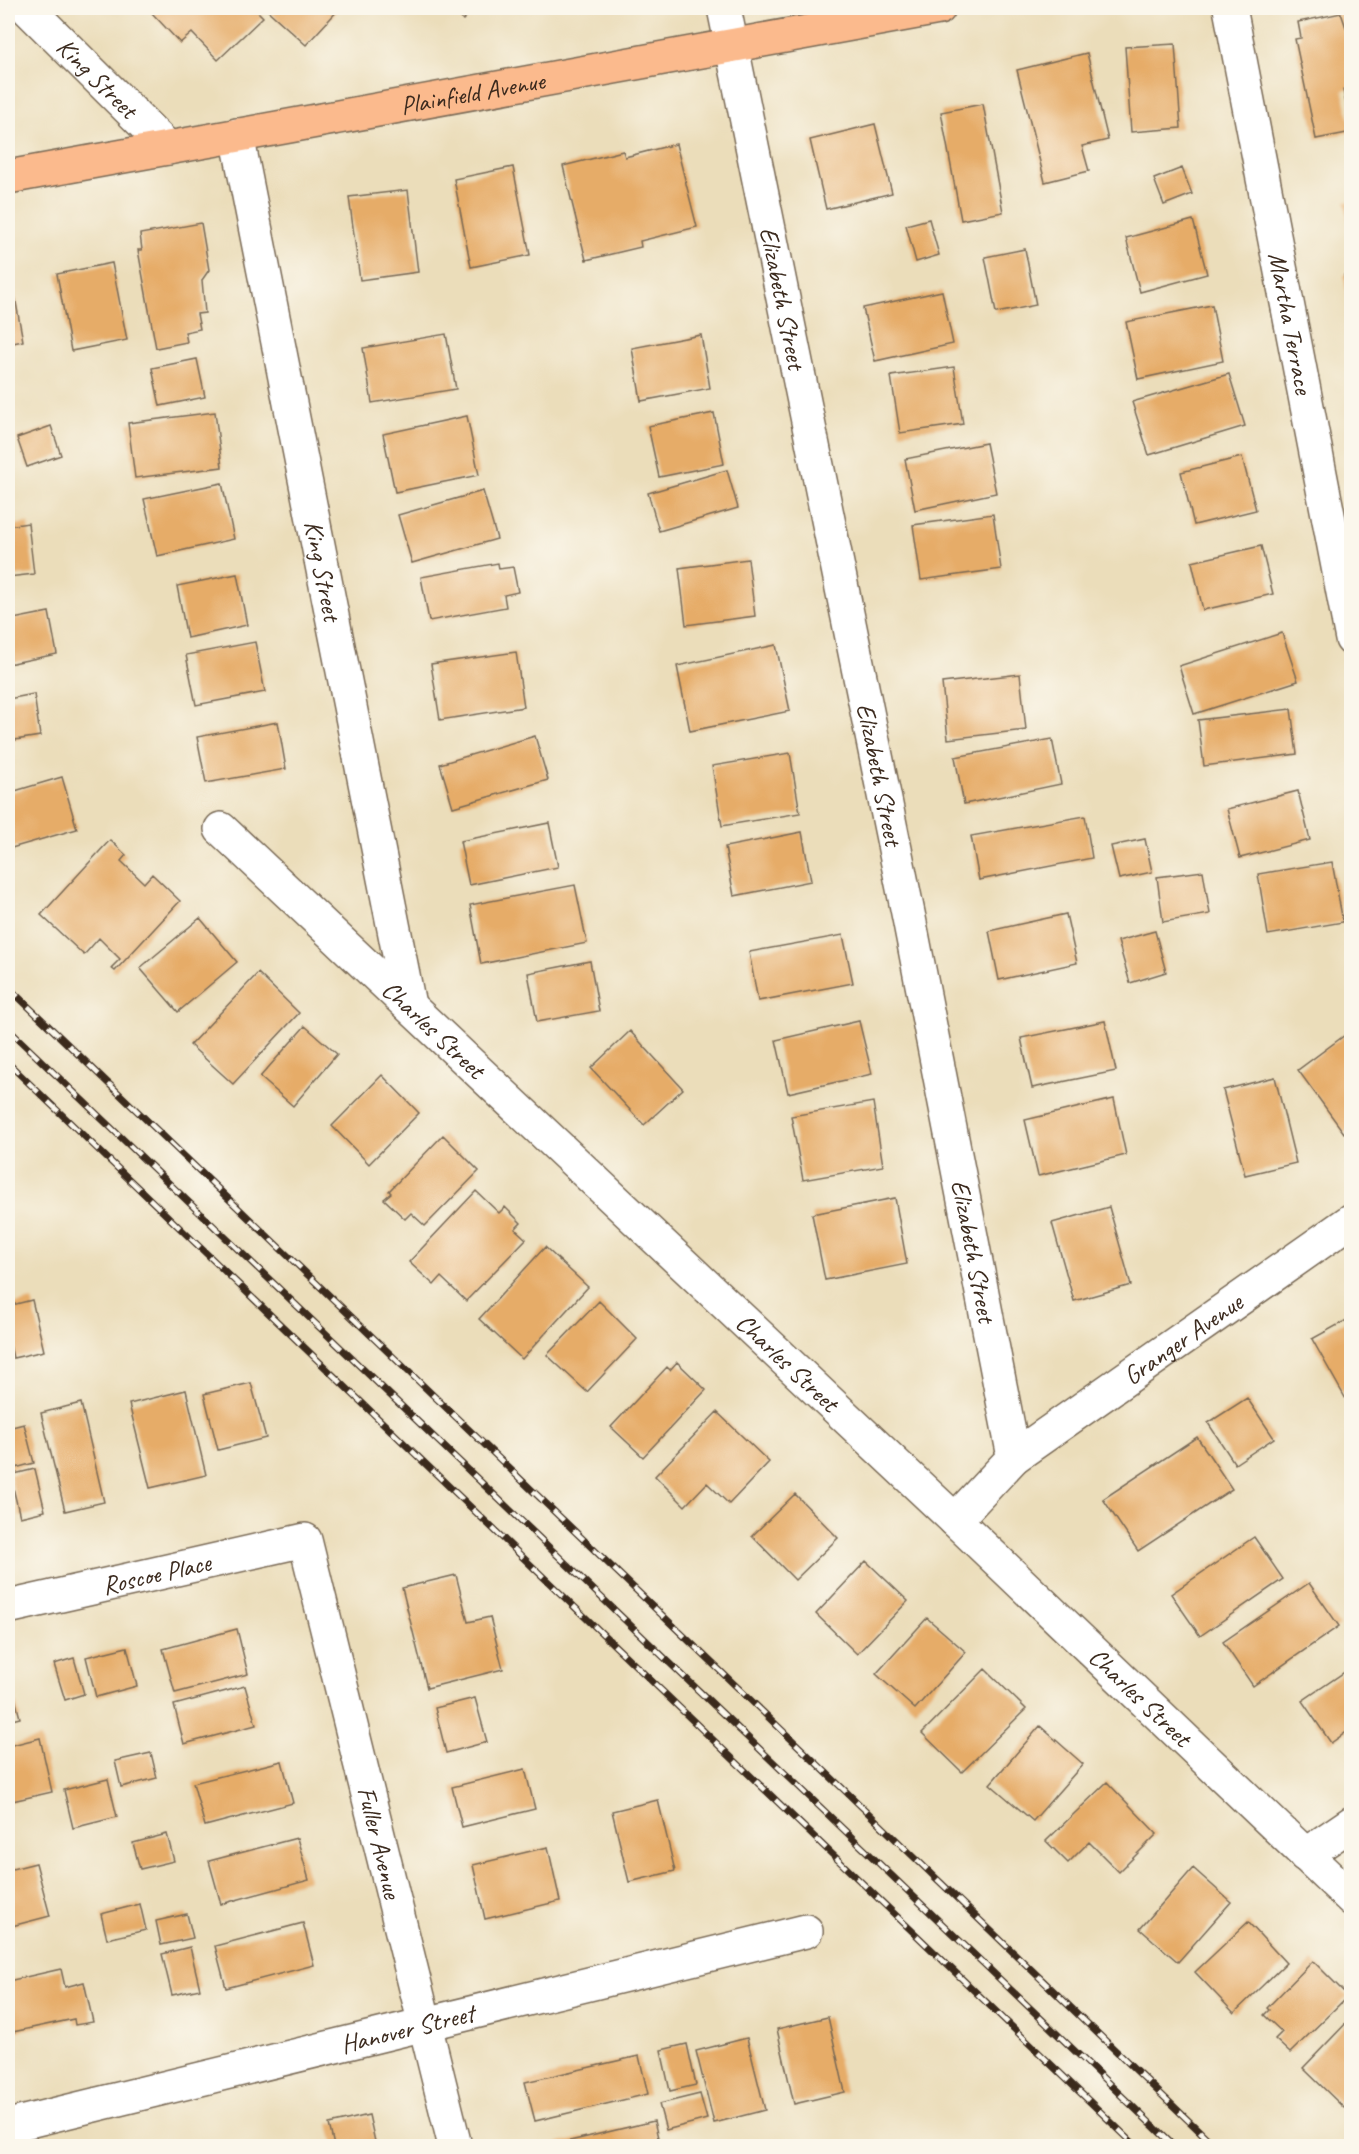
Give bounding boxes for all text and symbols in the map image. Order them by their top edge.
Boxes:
street label: King Street [49,31,146,127]
street label: Plainfield Avenue [398,64,549,122]
street label: Elizabeth Street [752,224,814,375]
street label: Martha Terrace [1261,250,1321,398]
street label: King Street [297,518,349,626]
street label: Elizabeth Street [849,700,910,851]
street label: Charles Street [375,973,493,1087]
street label: Elizabeth Street [943,1177,1004,1328]
street label: Granger Avenue [1117,1285,1250,1392]
street label: Charles Street [729,1306,847,1421]
street label: Roscoe Place [99,1545,215,1602]
street label: Charles Street [1082,1641,1200,1755]
street label: Fuller Avenue [350,1783,409,1903]
street label: Hanover Street [337,1996,481,2061]

